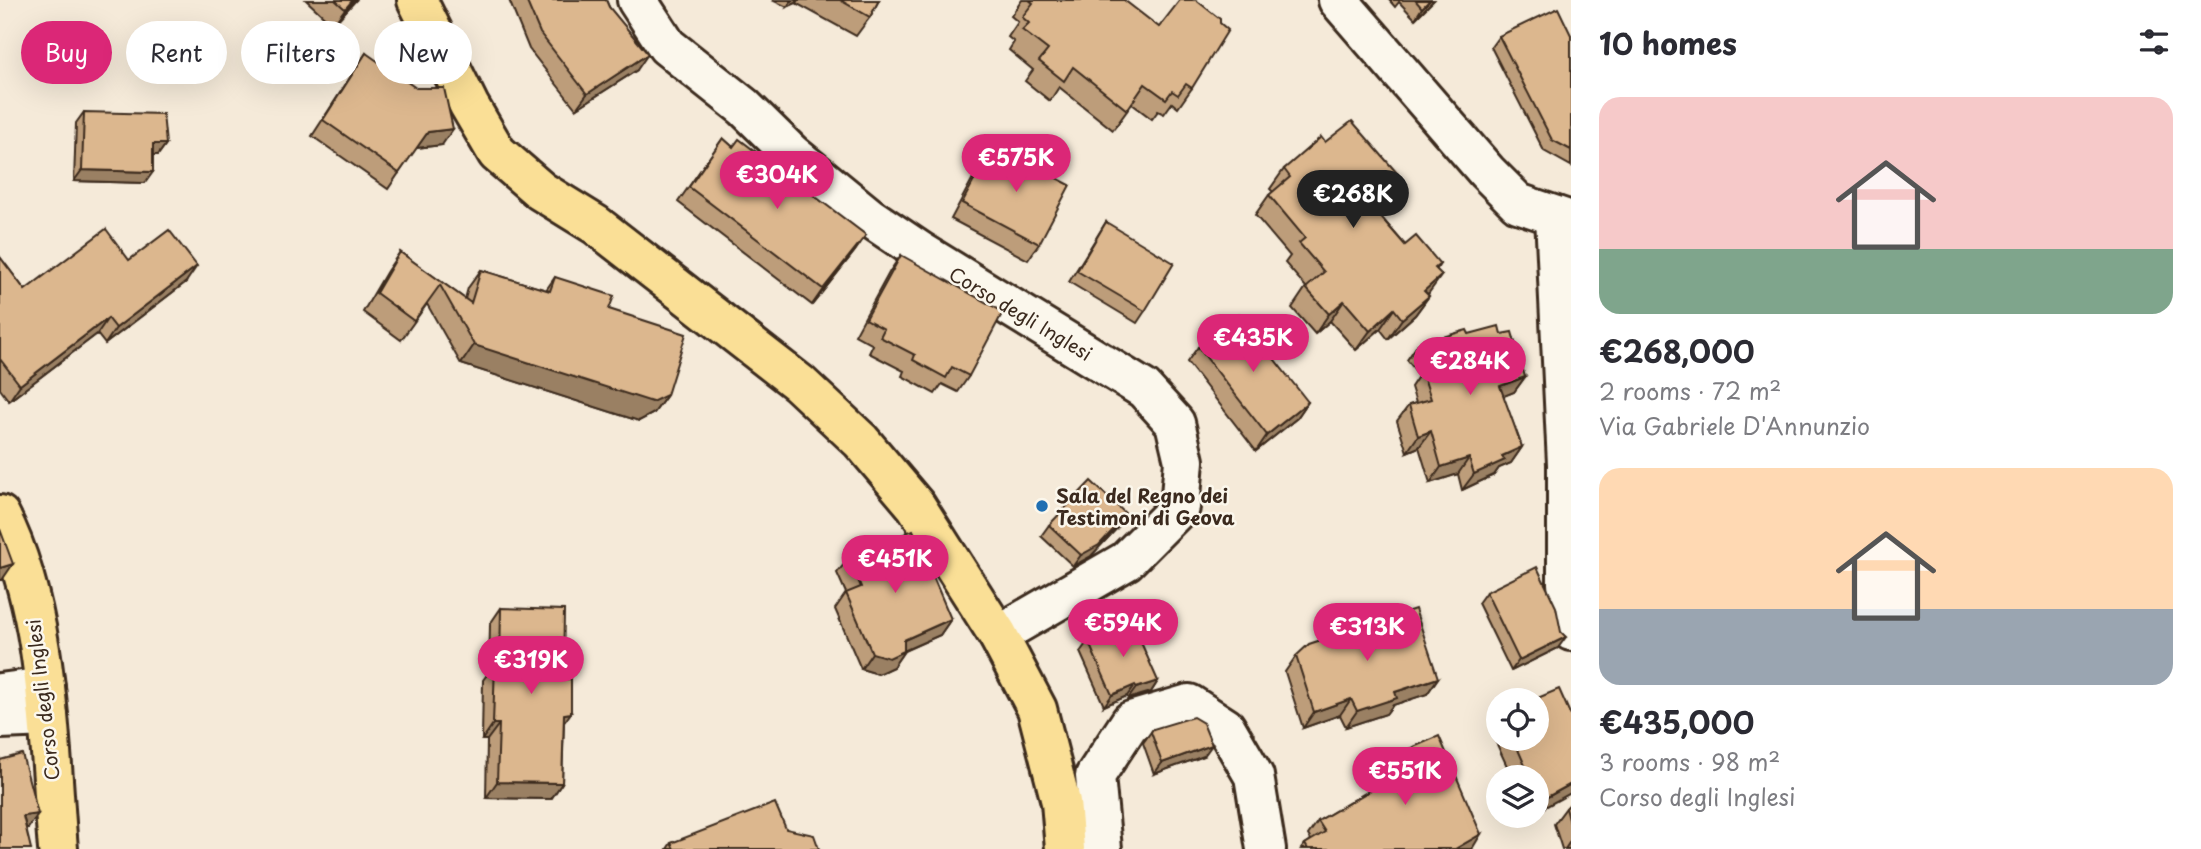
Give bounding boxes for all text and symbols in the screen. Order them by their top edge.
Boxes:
text: 10 homes [1599,20,1737,65]
chip: Buy [21,21,112,84]
chip: Rent [126,21,227,84]
chip: Filters [241,21,360,84]
chip: New [374,21,472,84]
icon: filters [2135,23,2173,61]
pin: €575K [967,134,1065,194]
text: €575K [978,139,1054,174]
icon: home [1823,142,1949,268]
pin: €304K [728,152,826,211]
text: €304K [736,156,818,191]
pin: €268K [1304,170,1402,230]
text: €268K [1313,175,1393,210]
street label: Corso degli Inglesi [944,259,1098,367]
pin: €435K [1204,314,1302,374]
text: €435K [1213,319,1293,354]
text: €268,000 [1599,328,1755,373]
pin: €284K [1421,338,1519,397]
text: €284K [1430,342,1510,377]
text: 2 rooms · 72 m² [1599,373,1781,408]
text: Via Gabriele D'Annunzio [1599,408,1870,443]
place label: Sala del Regno dei Testimoni di Geova [1056,481,1235,531]
marker: Sala del Regno dei Testimoni di Geova [1034,498,1050,514]
icon: home [1823,513,1949,639]
pin: €451K [846,536,944,595]
text: €451K [858,540,932,575]
pin: €594K [1074,600,1172,659]
text: €594K [1084,604,1162,639]
pin: €313K [1318,604,1416,663]
text: €313K [1329,608,1405,643]
street label: Corso degli Inglesi [18,618,66,782]
pin: €319K [482,636,580,696]
text: €319K [494,641,568,676]
map controls [1486,688,1549,828]
button: locate [1486,688,1549,751]
text: €435,000 [1599,699,1754,744]
text: 3 rooms · 98 m² [1599,744,1780,779]
pin: €551K [1356,748,1454,807]
text: €551K [1368,752,1442,787]
button: layers [1486,765,1549,828]
text: Corso degli Inglesi [1599,779,1796,814]

